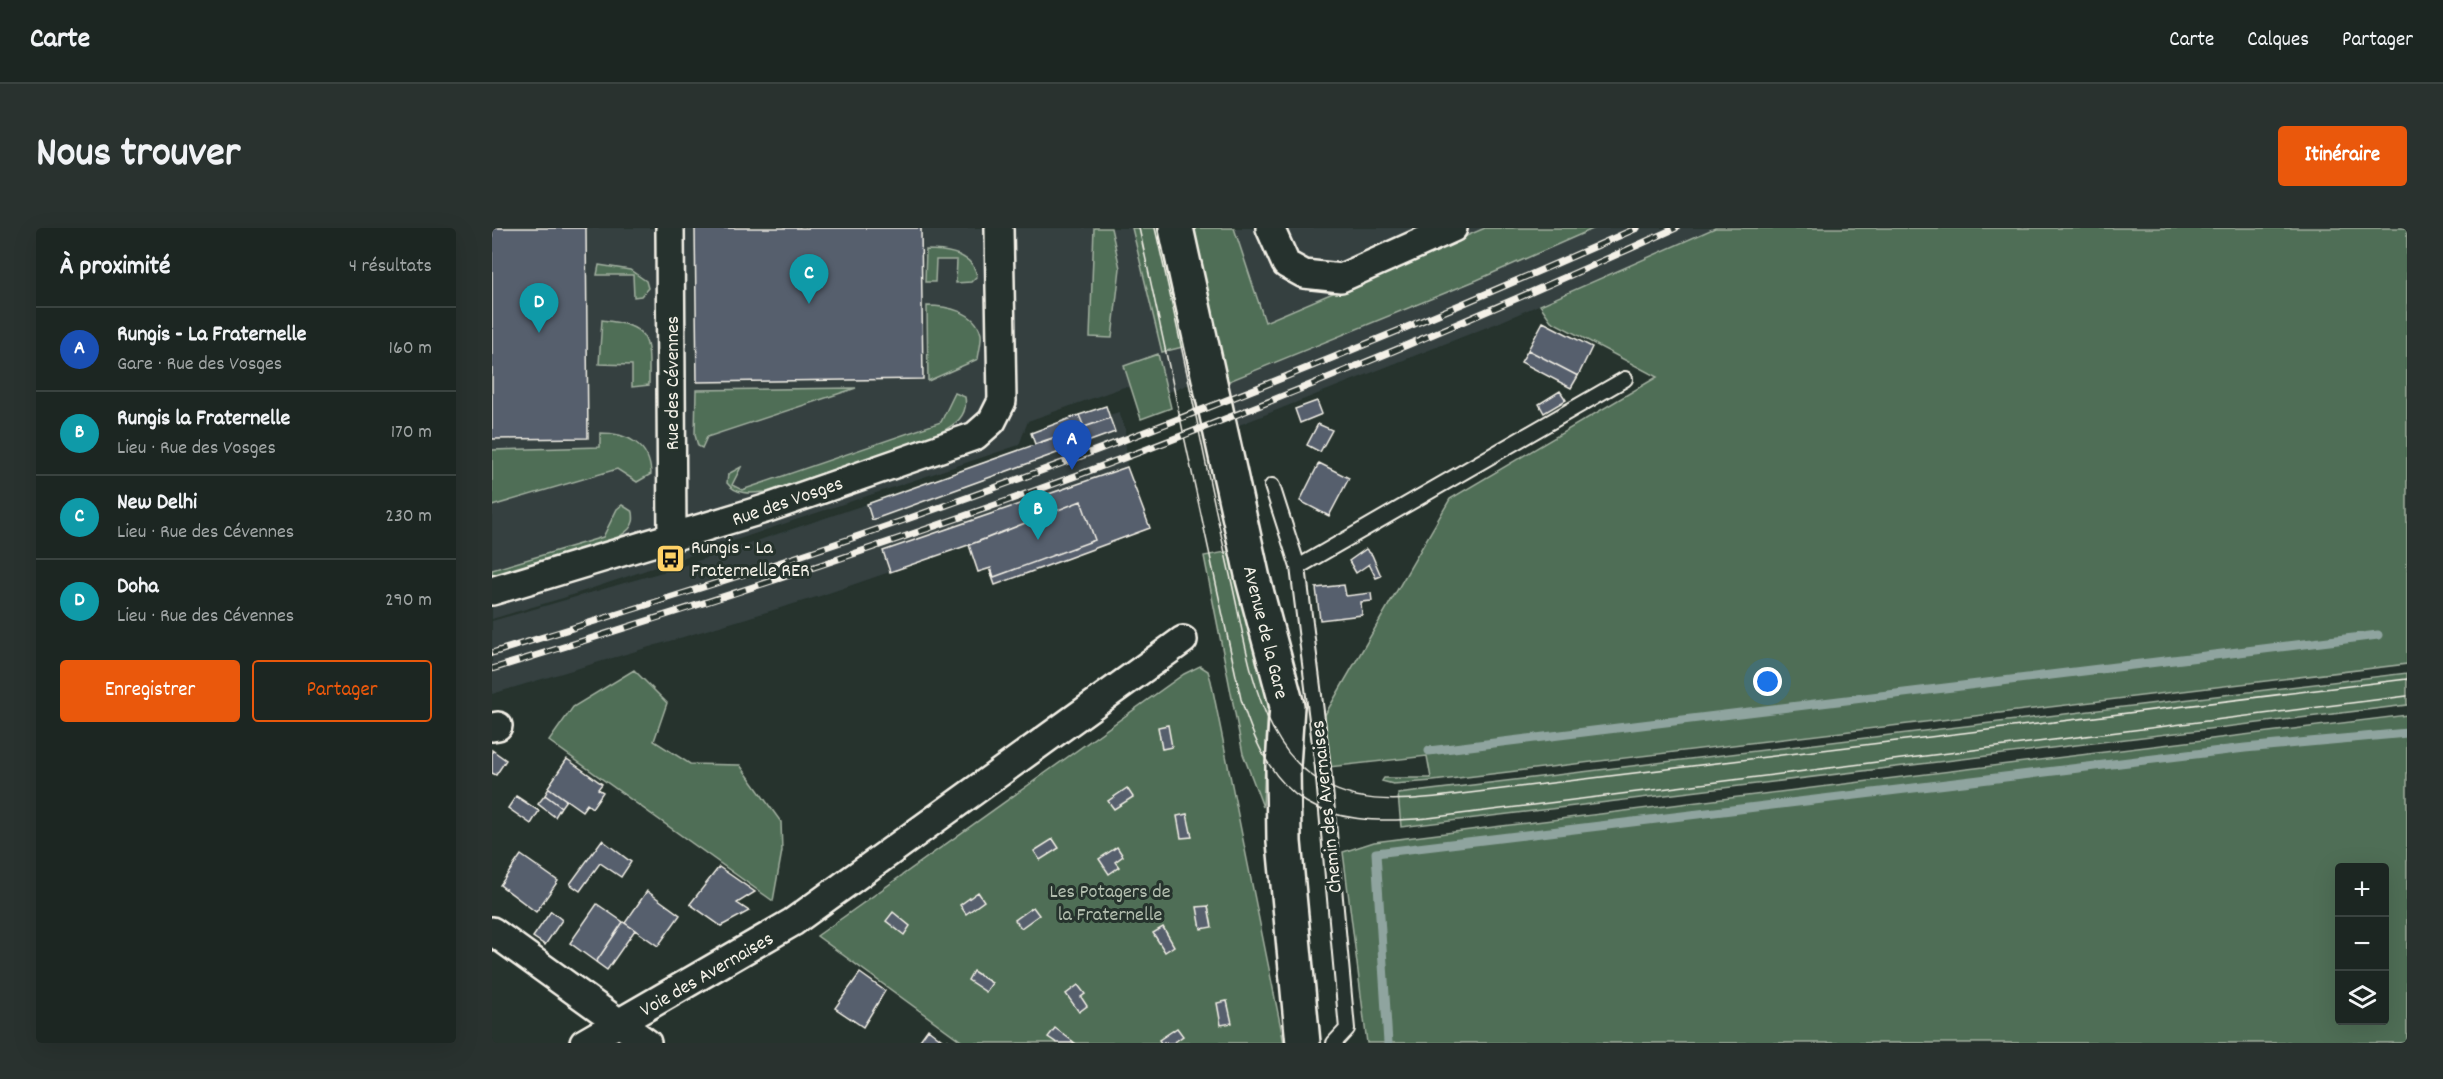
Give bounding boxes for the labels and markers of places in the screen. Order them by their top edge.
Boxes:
pin: C [790,254,828,304]
pin: D [520,284,558,333]
pin: A [1052,420,1092,470]
pin: B [1018,490,1058,540]
place label: Rungis - La Fraternelle RER [691,535,810,586]
bus stop icon: Rungis - La Fraternelle RER [654,542,686,574]

